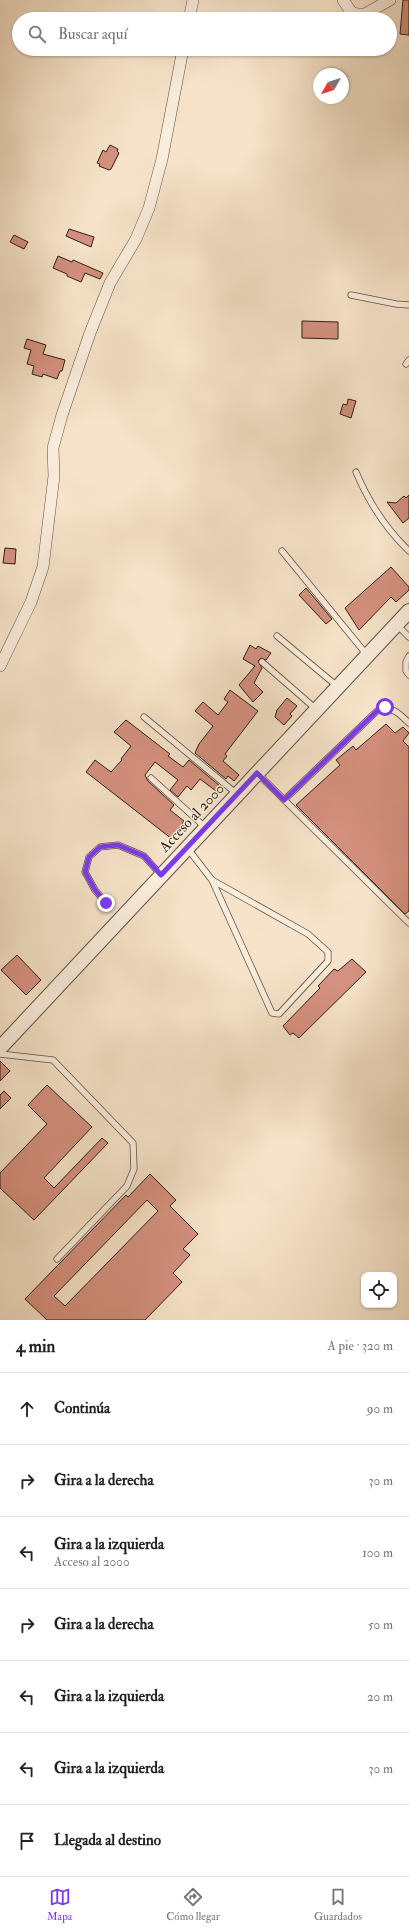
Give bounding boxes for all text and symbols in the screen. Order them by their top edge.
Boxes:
search box [12,12,397,56]
icon: search [26,23,48,45]
text: Buscar aquí [58,25,127,44]
north arrow [313,68,349,104]
route start [376,698,394,716]
street label: Acceso al 2000 [155,780,229,857]
route end [97,894,115,912]
map controls [361,1272,397,1308]
button: locate [361,1272,397,1308]
text: 4 min [16,1336,55,1357]
text: A pie · 320 m [328,1338,393,1354]
icon: ahead [16,1398,38,1420]
text: Continúa [54,1399,110,1418]
text: 90 m [367,1401,393,1417]
icon: right [16,1470,38,1492]
text: Gira a la derecha [54,1471,154,1490]
text: 30 m [369,1473,393,1489]
text: Gira a la izquierda [54,1535,164,1554]
icon: left [16,1542,38,1564]
text: 100 m [362,1545,393,1561]
text: Acceso al 2000 [54,1554,130,1570]
icon: right [16,1614,38,1636]
text: Gira a la derecha [54,1615,154,1634]
text: 50 m [368,1617,393,1633]
icon: left [16,1686,38,1708]
text: Gira a la izquierda [54,1687,164,1706]
text: 20 m [367,1689,393,1705]
icon: left [16,1758,38,1780]
text: Gira a la izquierda [54,1759,164,1778]
text: 30 m [369,1761,393,1777]
icon: arrive [16,1830,38,1852]
text: Llegada al destino [54,1831,161,1850]
tab: Mapa [47,1886,72,1923]
tab: Cómo llegar [166,1886,220,1923]
tab: Guardados [314,1886,362,1923]

